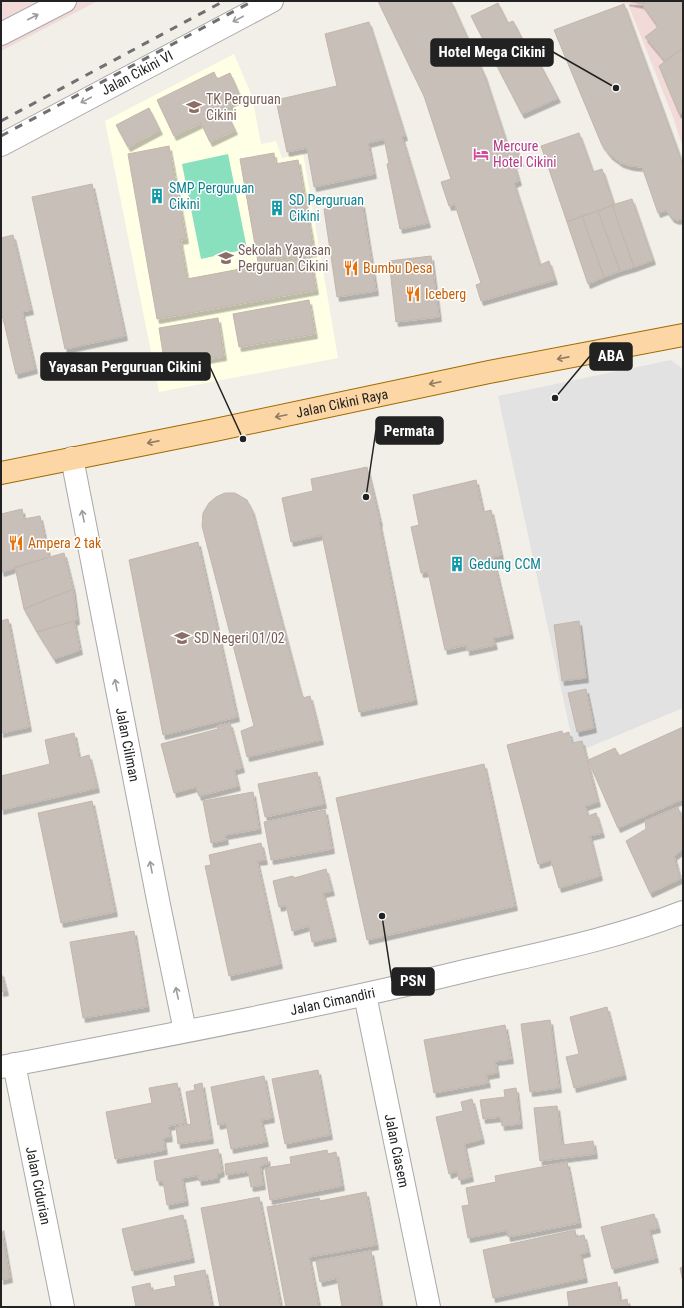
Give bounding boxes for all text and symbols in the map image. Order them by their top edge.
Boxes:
one-way arrow [26,13,38,20]
one-way arrow [232,16,244,24]
callout: Hotel Mega Cikini [431,39,553,66]
text: Hotel Mega Cikini [439,43,545,61]
street label: Jalan Cikini VI [98,47,175,98]
place label: TK Perguruan Cikini [206,91,281,123]
one-way arrow [80,97,92,104]
school or university icon: TK Perguruan Cikini [185,98,203,116]
place label: Mercure Hotel Cikini [493,138,557,170]
hotel icon: Mercure Hotel Cikini [472,145,490,163]
place label: SMP Perguruan Cikini [169,180,254,212]
building icon: SMP Perguruan Cikini [148,187,166,205]
place label: SD Perguruan Cikini [289,192,364,224]
building icon: SD Perguruan Cikini [268,199,286,217]
place label: Sekolah Yayasan Perguruan Cikini [238,242,331,274]
school or university icon: Sekolah Yayasan Perguruan Cikini [217,249,235,267]
restaurant icon: Bumbu Desa [342,259,360,277]
place label: Bumbu Desa [363,260,432,276]
restaurant icon: Iceberg [404,285,422,303]
place label: Iceberg [425,286,466,302]
callout: ABA [590,343,632,370]
text: ABA [598,347,624,365]
callout: Yayasan Perguruan Cikini [41,353,210,380]
one-way arrow [557,355,570,363]
text: Yayasan Perguruan Cikini [48,358,202,376]
one-way arrow [429,380,442,388]
street label: Jalan Cikini Raya [294,386,389,421]
one-way arrow [274,412,287,420]
callout: Permata [376,417,443,444]
text: Permata [384,422,434,440]
one-way arrow [147,439,160,447]
one-way arrow [79,510,87,523]
restaurant icon: Ampera 2 tak [7,534,25,552]
place label: Ampera 2 tak [28,535,102,551]
building icon: Gedung CCM [448,555,466,573]
place label: Gedung CCM [469,556,541,572]
school or university icon: SD Negeri 01/02 [173,629,191,647]
place label: SD Negeri 01/02 [194,630,285,646]
one-way arrow [111,678,119,691]
street label: Jalan Ciliman [113,706,143,783]
one-way arrow [147,861,155,874]
callout: PSN [392,968,434,995]
text: PSN [400,972,426,990]
street label: Jalan Cimandiri [289,984,376,1018]
one-way arrow [173,986,181,999]
street label: Jalan Ciasem [382,1113,412,1189]
street label: Jalan Cidurian [23,1145,54,1226]

